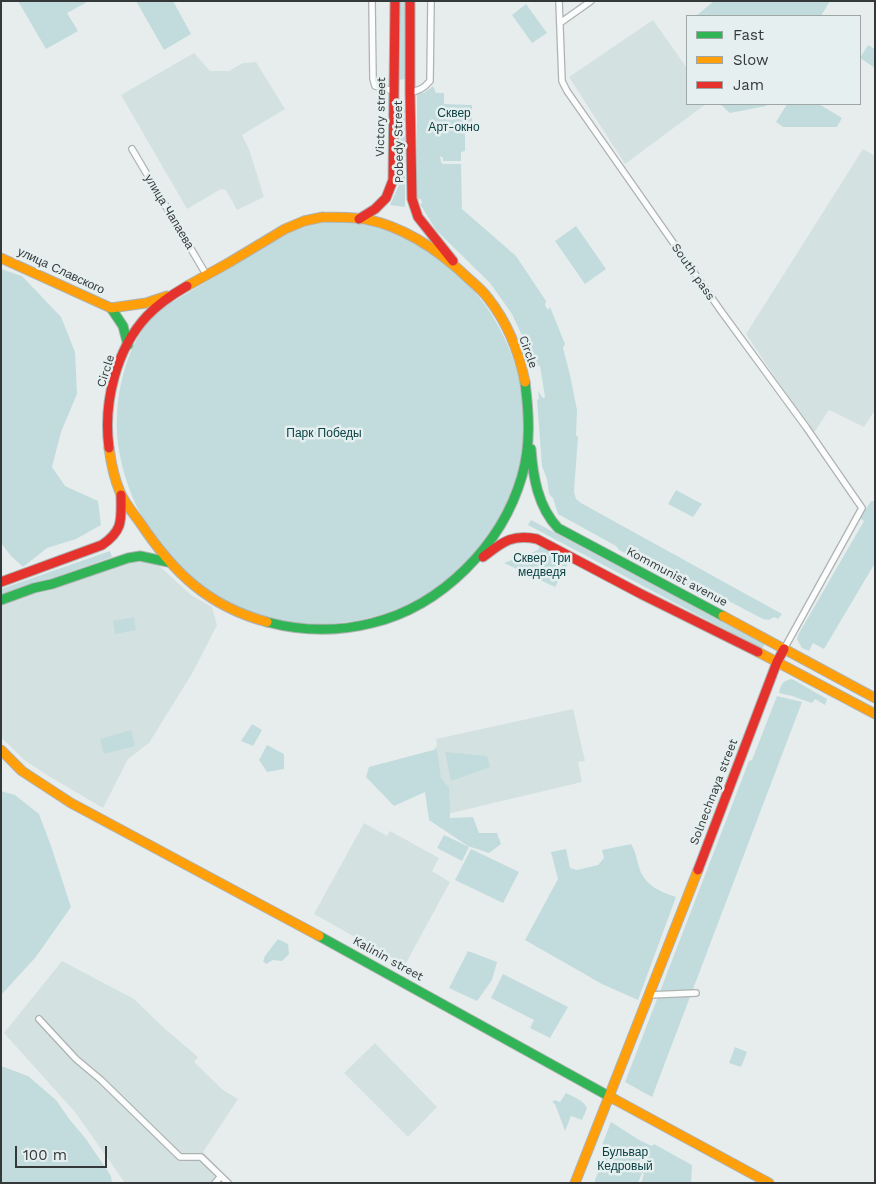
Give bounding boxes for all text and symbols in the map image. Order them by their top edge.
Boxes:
legend [686,15,861,105]
text: Fast [733,26,764,44]
text: Slow [733,51,769,69]
text: Jam [733,76,764,94]
street label: Victory street [373,77,389,157]
street label: Pobedy Street [391,100,407,184]
park label: Сквер Арт-окно [428,106,480,134]
street label: улица Чапаева [141,172,197,252]
street label: South pass [668,241,718,303]
street label: улица Славского [15,245,107,297]
street label: Circle [516,334,540,370]
street label: Circle [94,353,118,389]
park label: Парк Победы [286,426,362,440]
street label: Kommunist avenue [624,544,730,610]
park label: Сквер Три медведя [513,551,571,579]
street label: Solnechnaya street [687,737,741,847]
street label: Kalinin street [350,934,426,984]
scale bar [18,1136,110,1168]
park label: Бульвар Кедровый [597,1145,653,1173]
text: 100 m [23,1146,67,1164]

